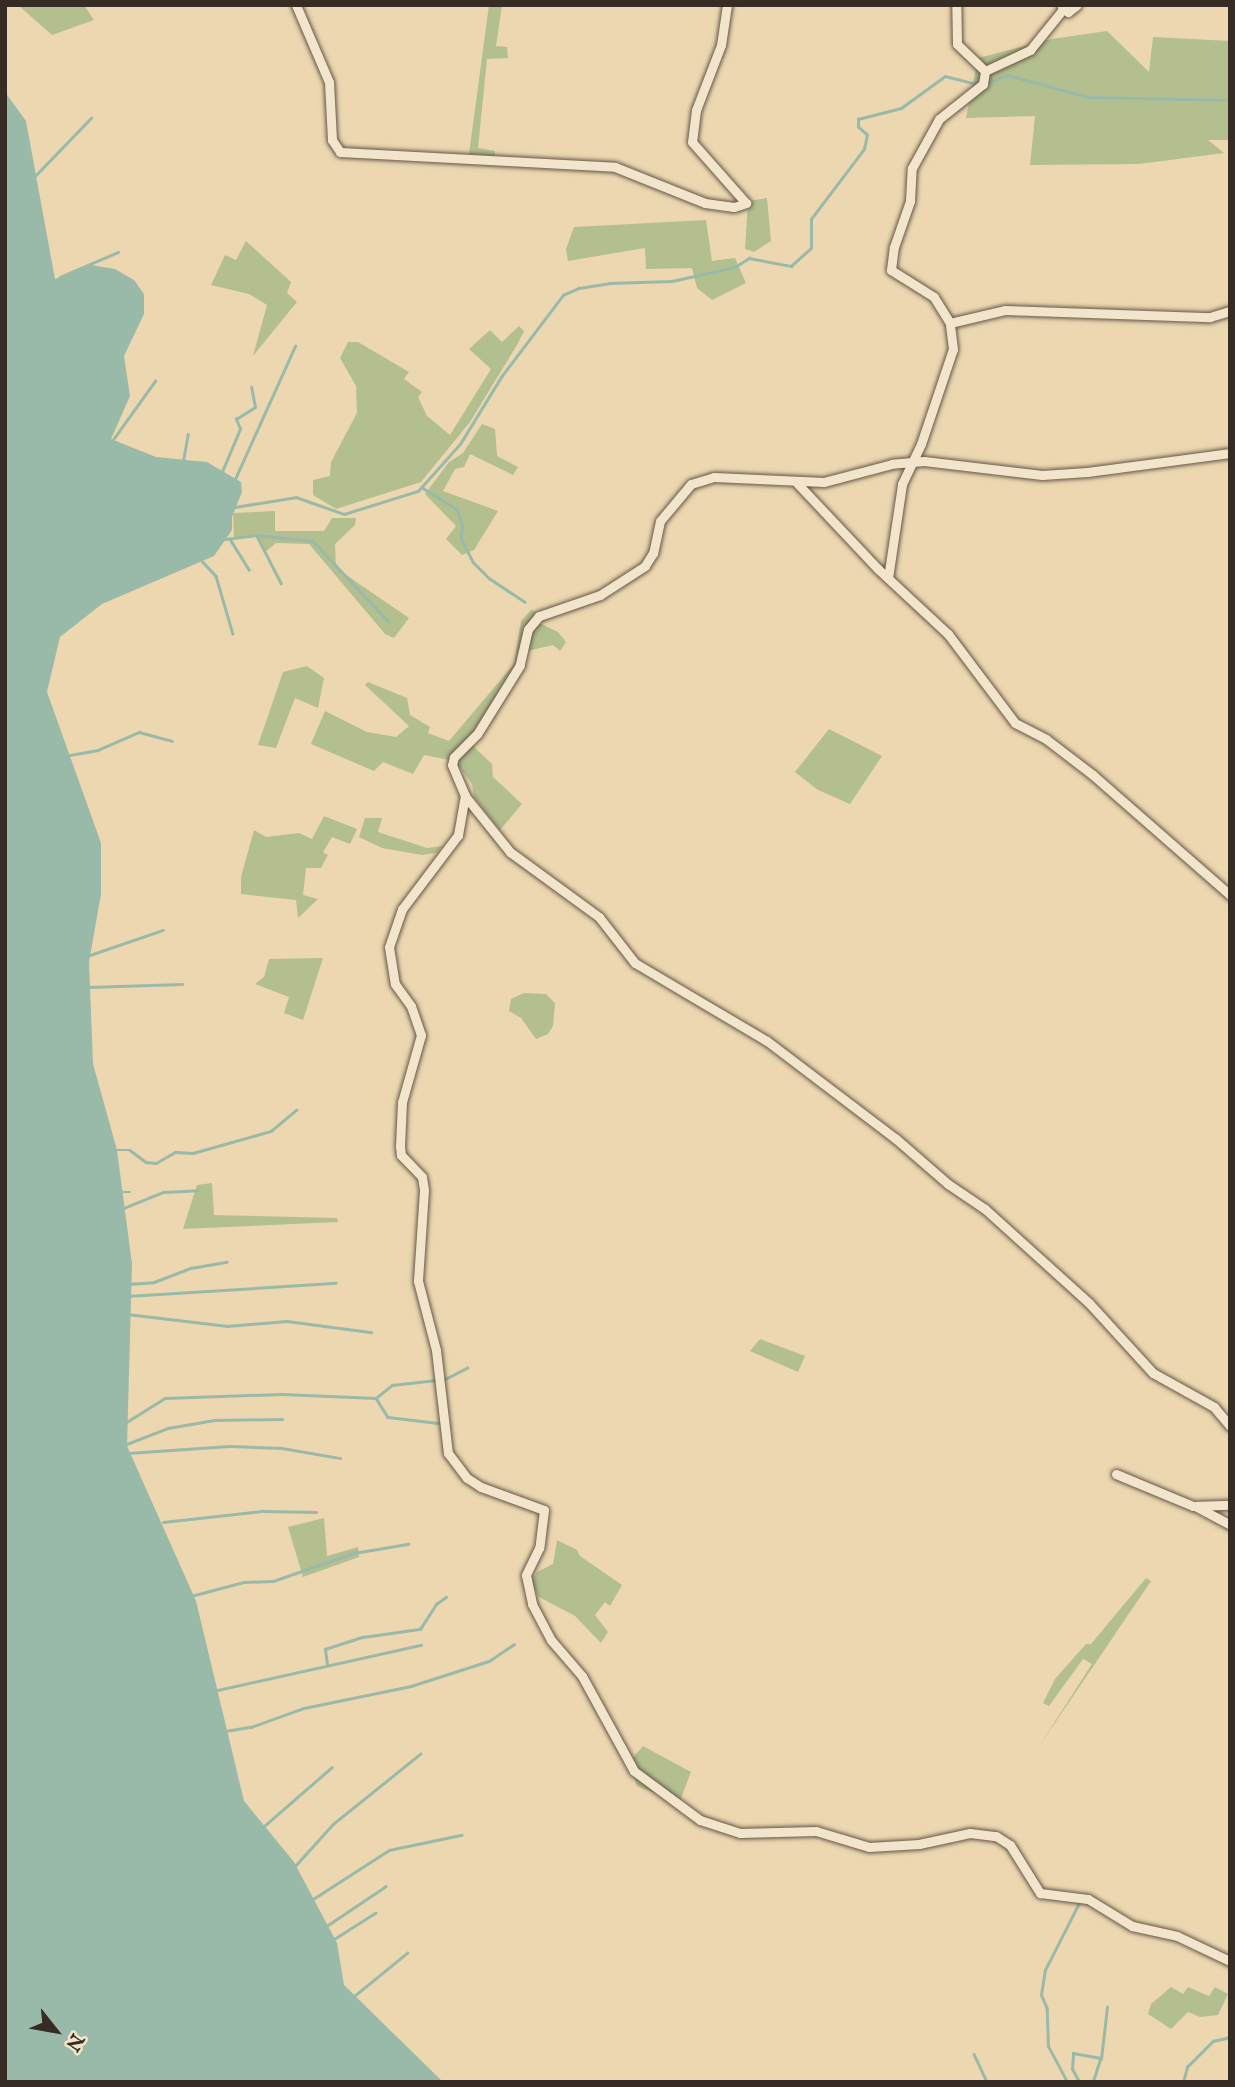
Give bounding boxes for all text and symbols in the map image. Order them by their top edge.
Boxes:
north arrow [21,1996,91,2066]
text: N [59,2029,89,2055]

